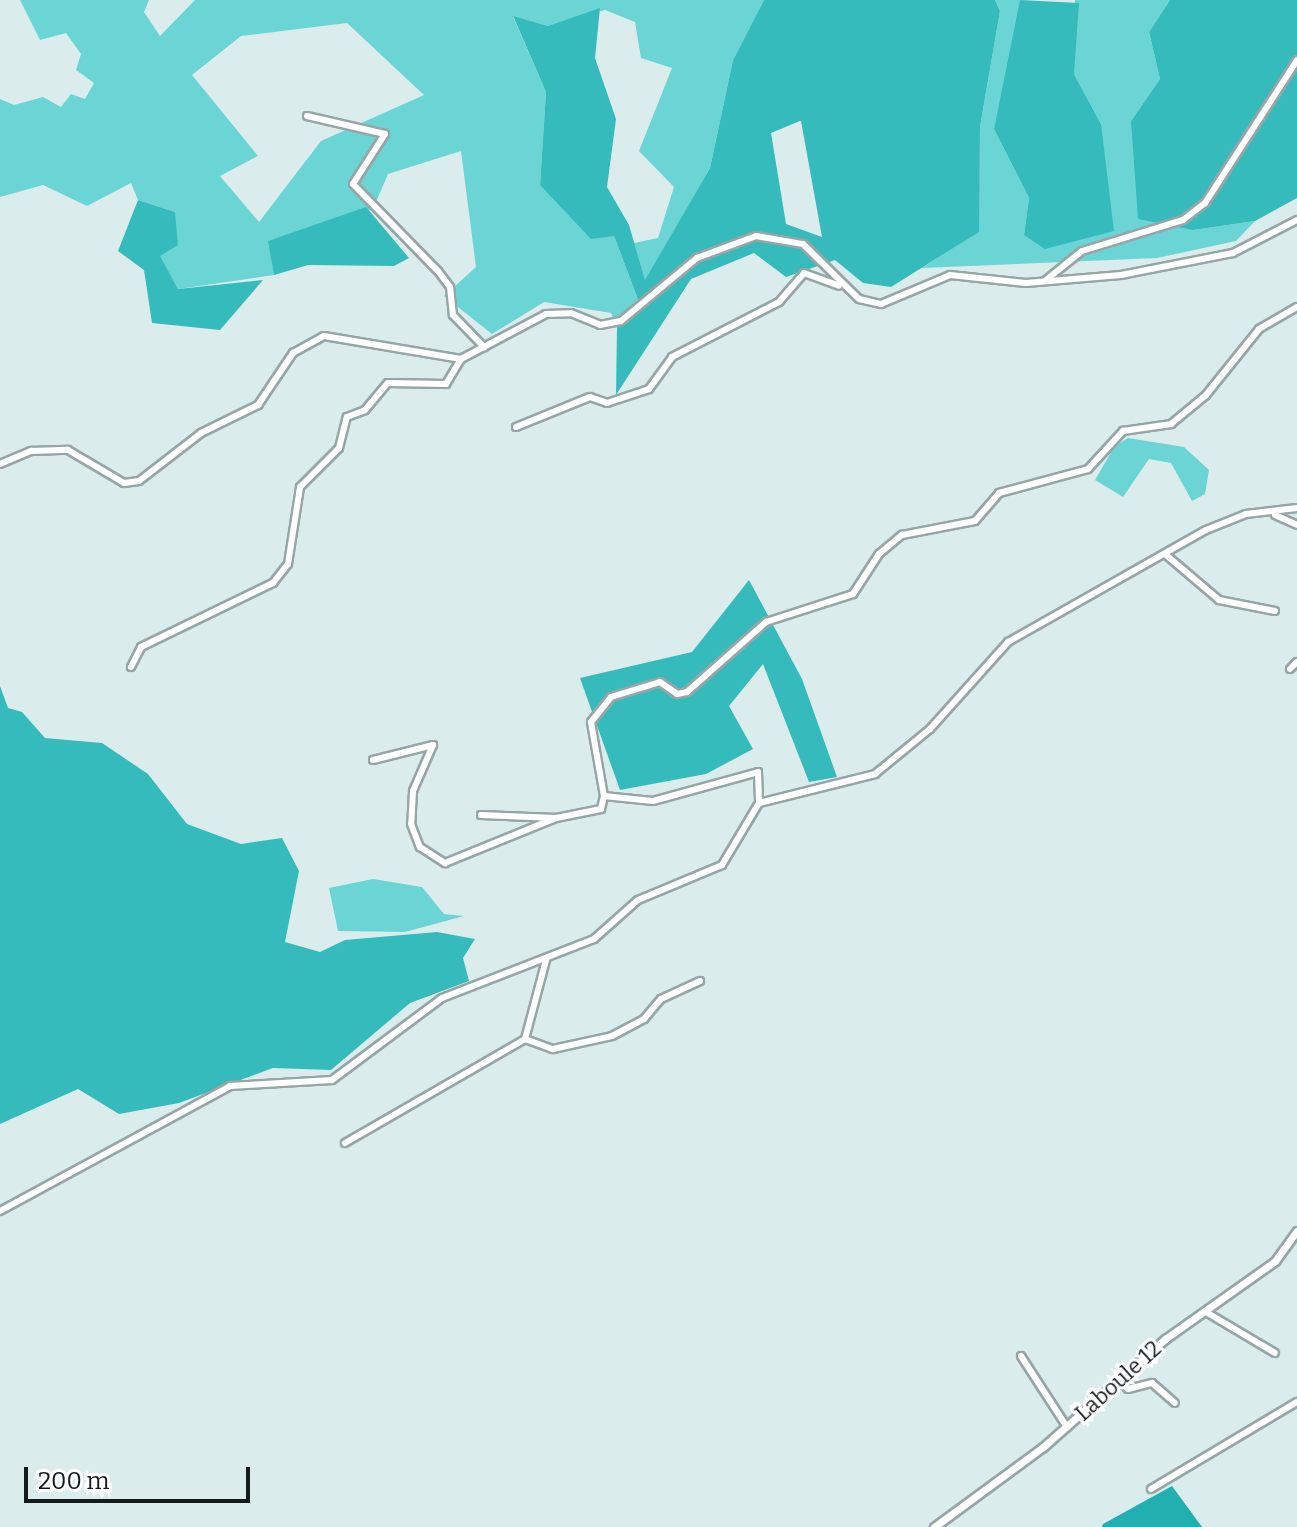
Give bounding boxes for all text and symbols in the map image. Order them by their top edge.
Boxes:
street label: Laboule 12 [1070,1336,1166,1426]
scale bar [28,1451,254,1501]
text: 200 m [38,1467,110,1495]

